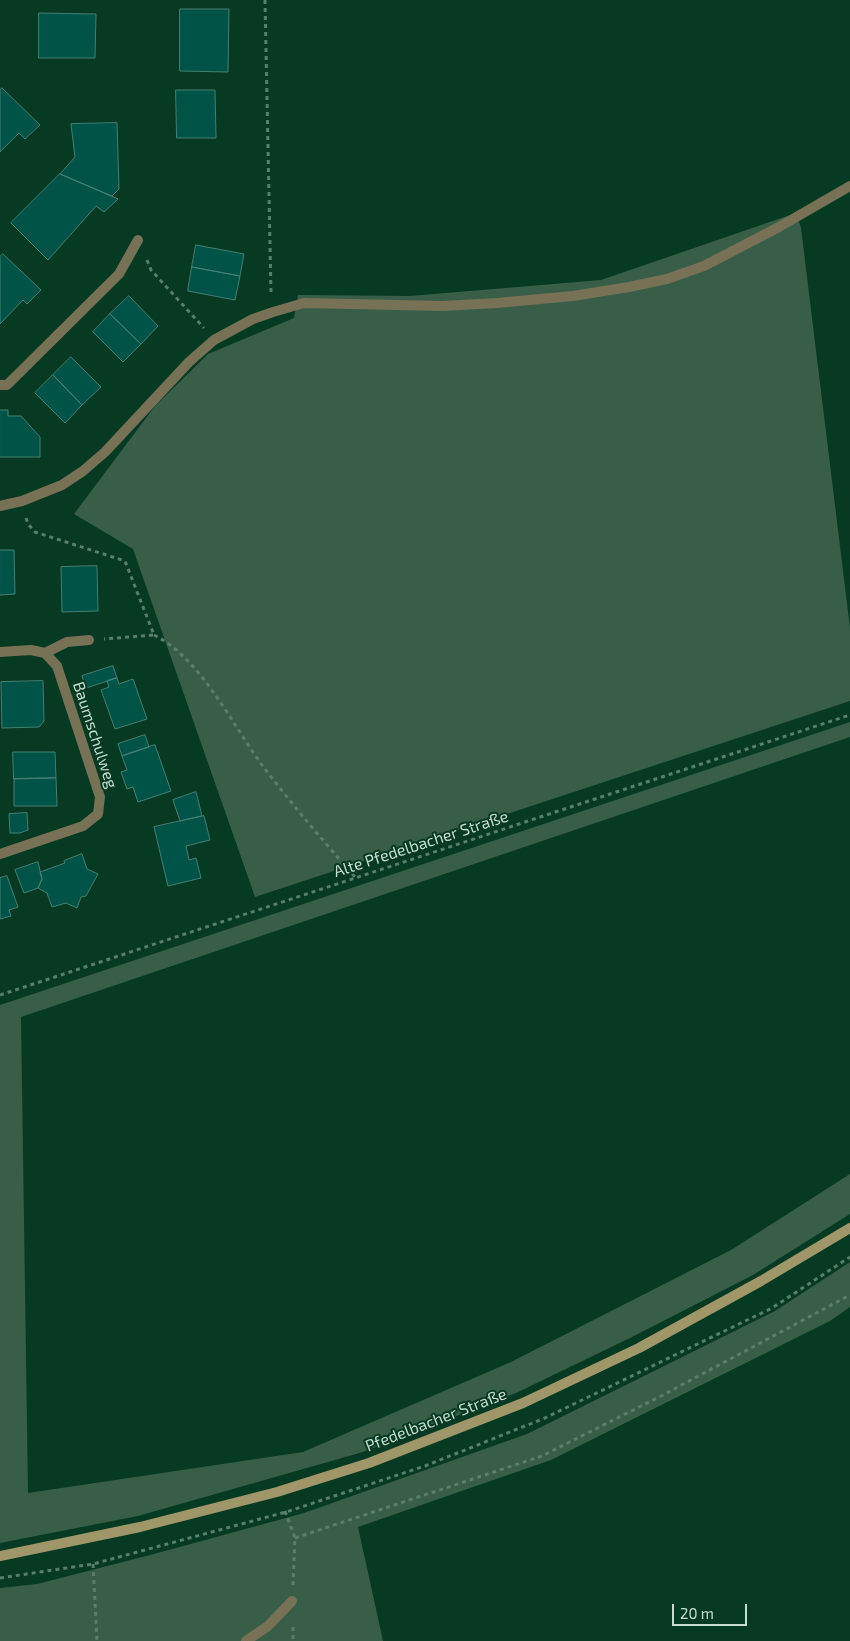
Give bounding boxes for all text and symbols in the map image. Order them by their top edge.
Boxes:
street label: Baumschulweg [69,679,121,791]
street label: Alte Pfedelbacher Straße [331,807,511,881]
street label: Pfedelbacher Straße [363,1384,509,1456]
scale bar [675,1594,750,1626]
text: 20 m [680,1604,714,1622]

